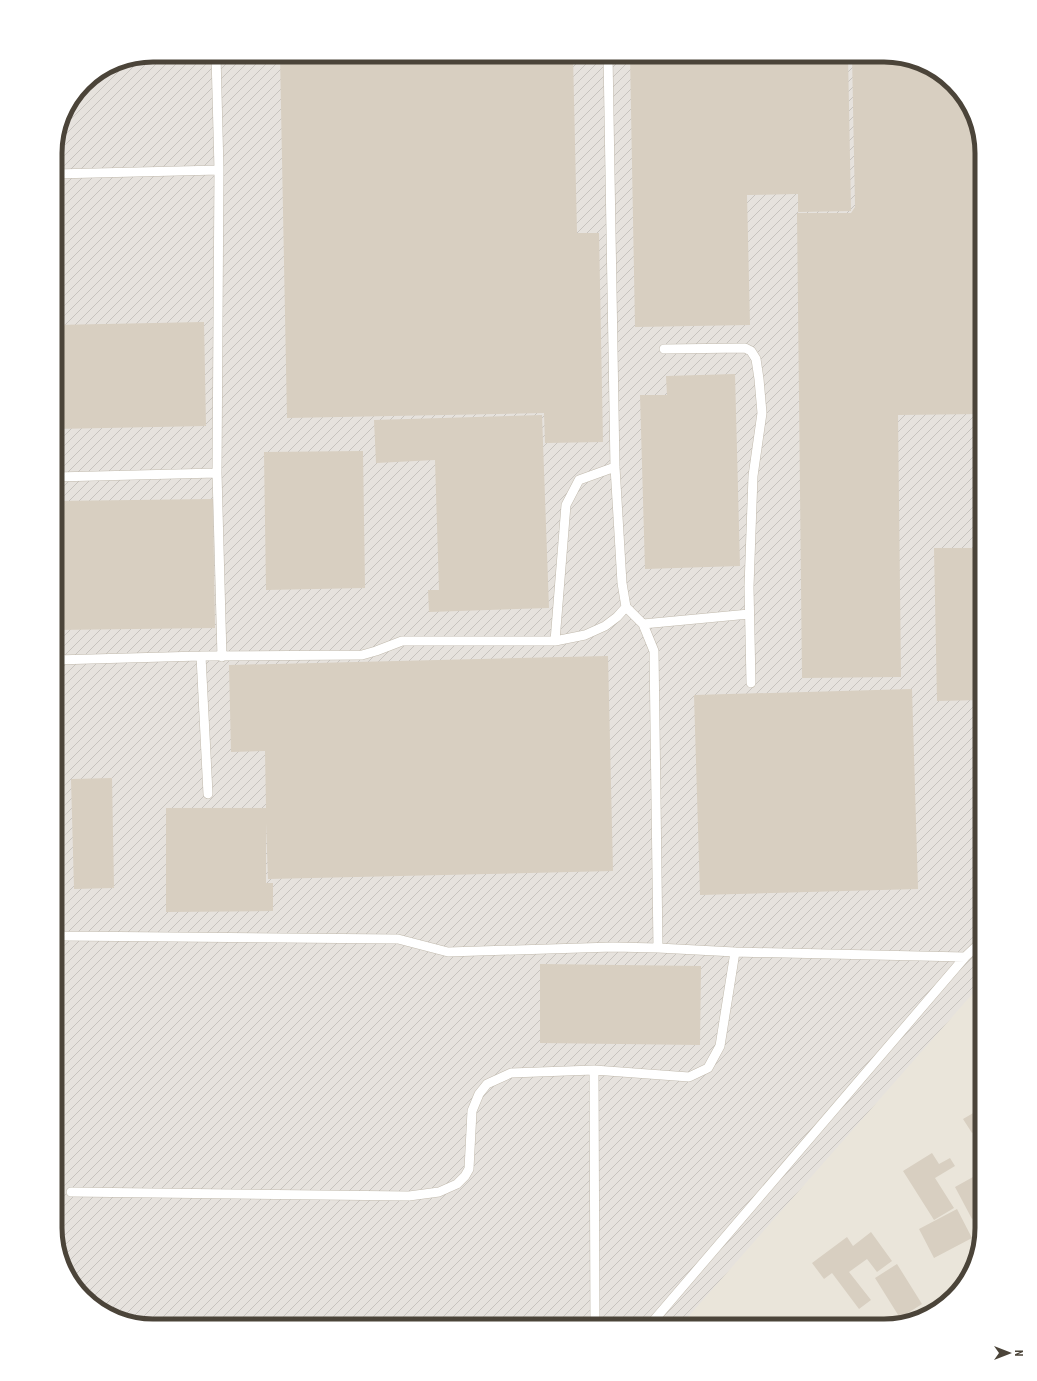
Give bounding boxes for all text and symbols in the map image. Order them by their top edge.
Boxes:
north arrow [989,1333,1029,1373]
text: N [1012,1350,1025,1357]

